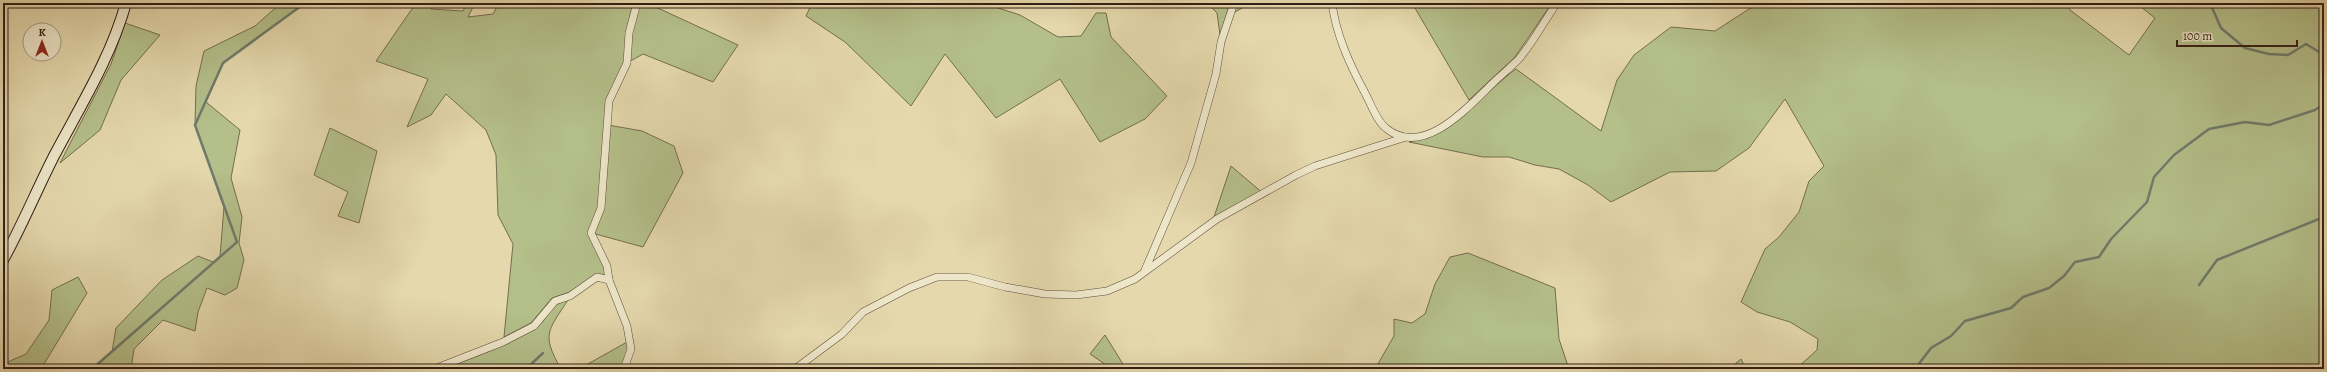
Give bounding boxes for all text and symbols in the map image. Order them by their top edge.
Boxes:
north arrow [22,22,62,62]
scale bar [2177,22,2297,48]
text: K [38,25,46,40]
text: 100 m [2183,28,2212,44]

